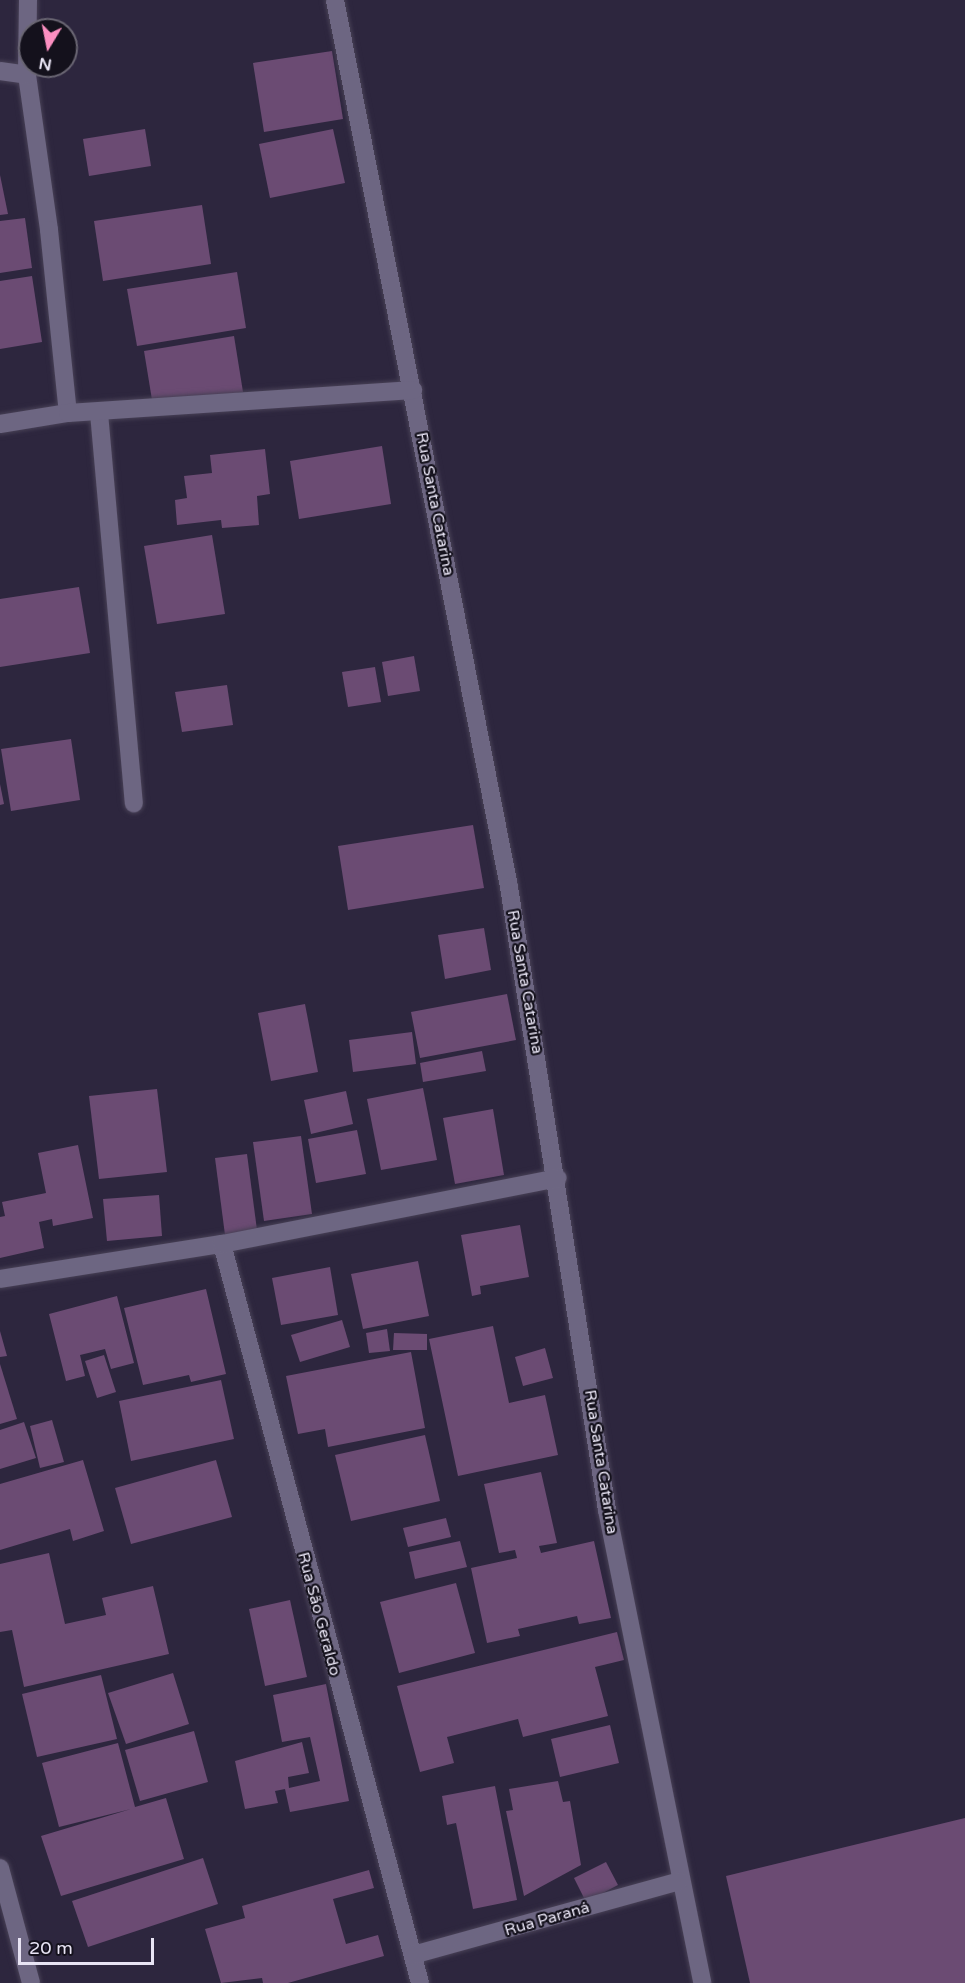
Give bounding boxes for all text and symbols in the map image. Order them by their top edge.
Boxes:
north arrow [18,18,78,78]
text: N [37,53,53,75]
street label: Rua Santa Catarina [412,431,458,577]
street label: Rua Santa Catarina [503,909,547,1055]
street label: Rua Santa Catarina [580,1388,622,1536]
street label: Rua São Geraldo [293,1550,345,1678]
street label: Rua Paraná [502,1898,592,1940]
scale bar [21,1926,158,1964]
text: 20 m [29,1937,73,1959]

